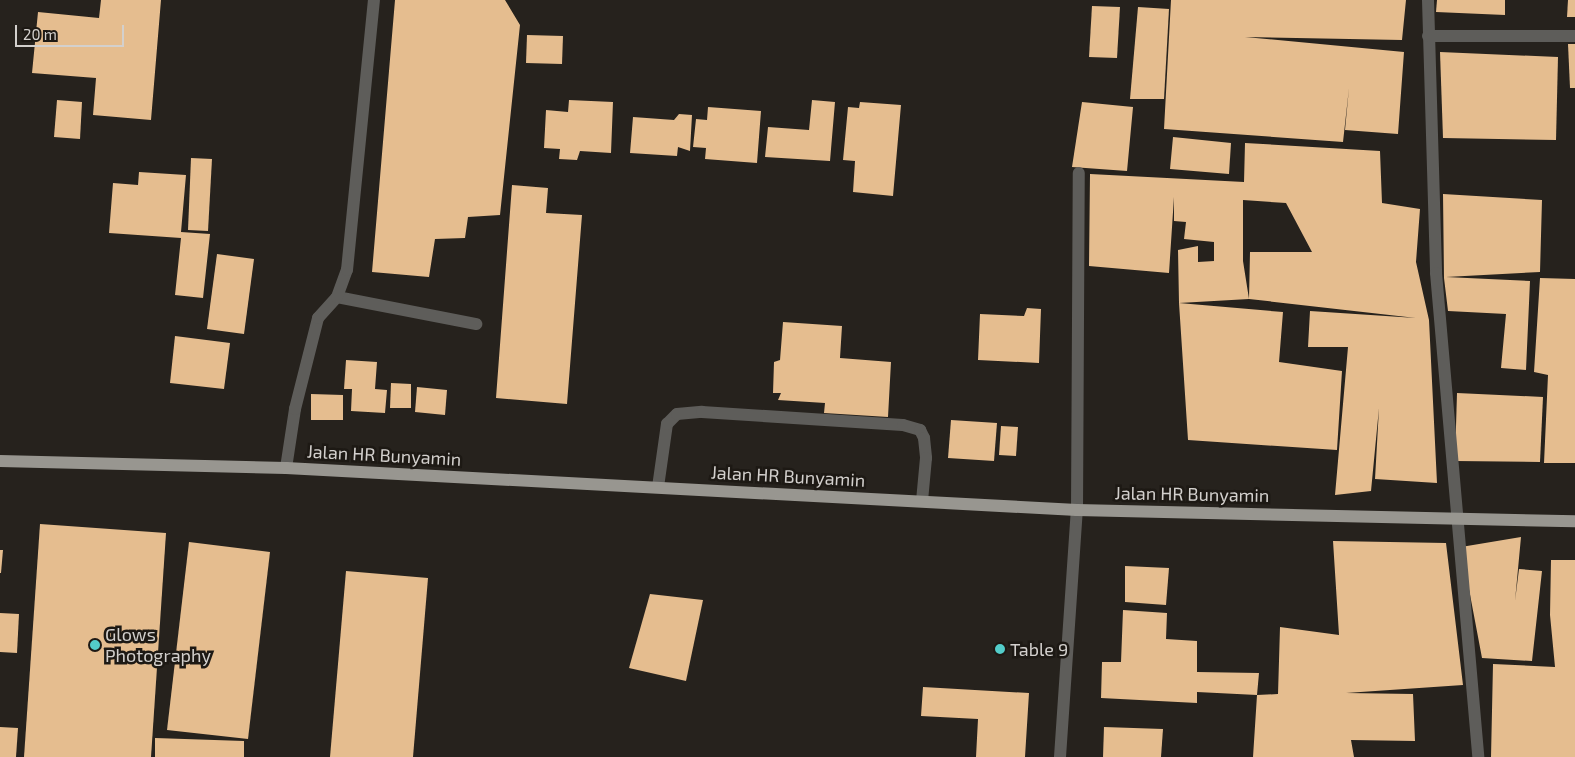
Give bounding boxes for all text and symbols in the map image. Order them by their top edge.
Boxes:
scale bar [18,15,126,47]
text: 20 m [23,25,57,43]
street label: Jalan HR Bunyamin [306,440,462,470]
street label: Jalan HR Bunyamin [710,461,866,491]
street label: Jalan HR Bunyamin [1114,482,1270,506]
place label: Glows Photography [105,624,211,666]
place label: Table 9 [1010,638,1068,660]
marker: Glows Photography [89,639,101,651]
marker: Table 9 [994,643,1006,655]

